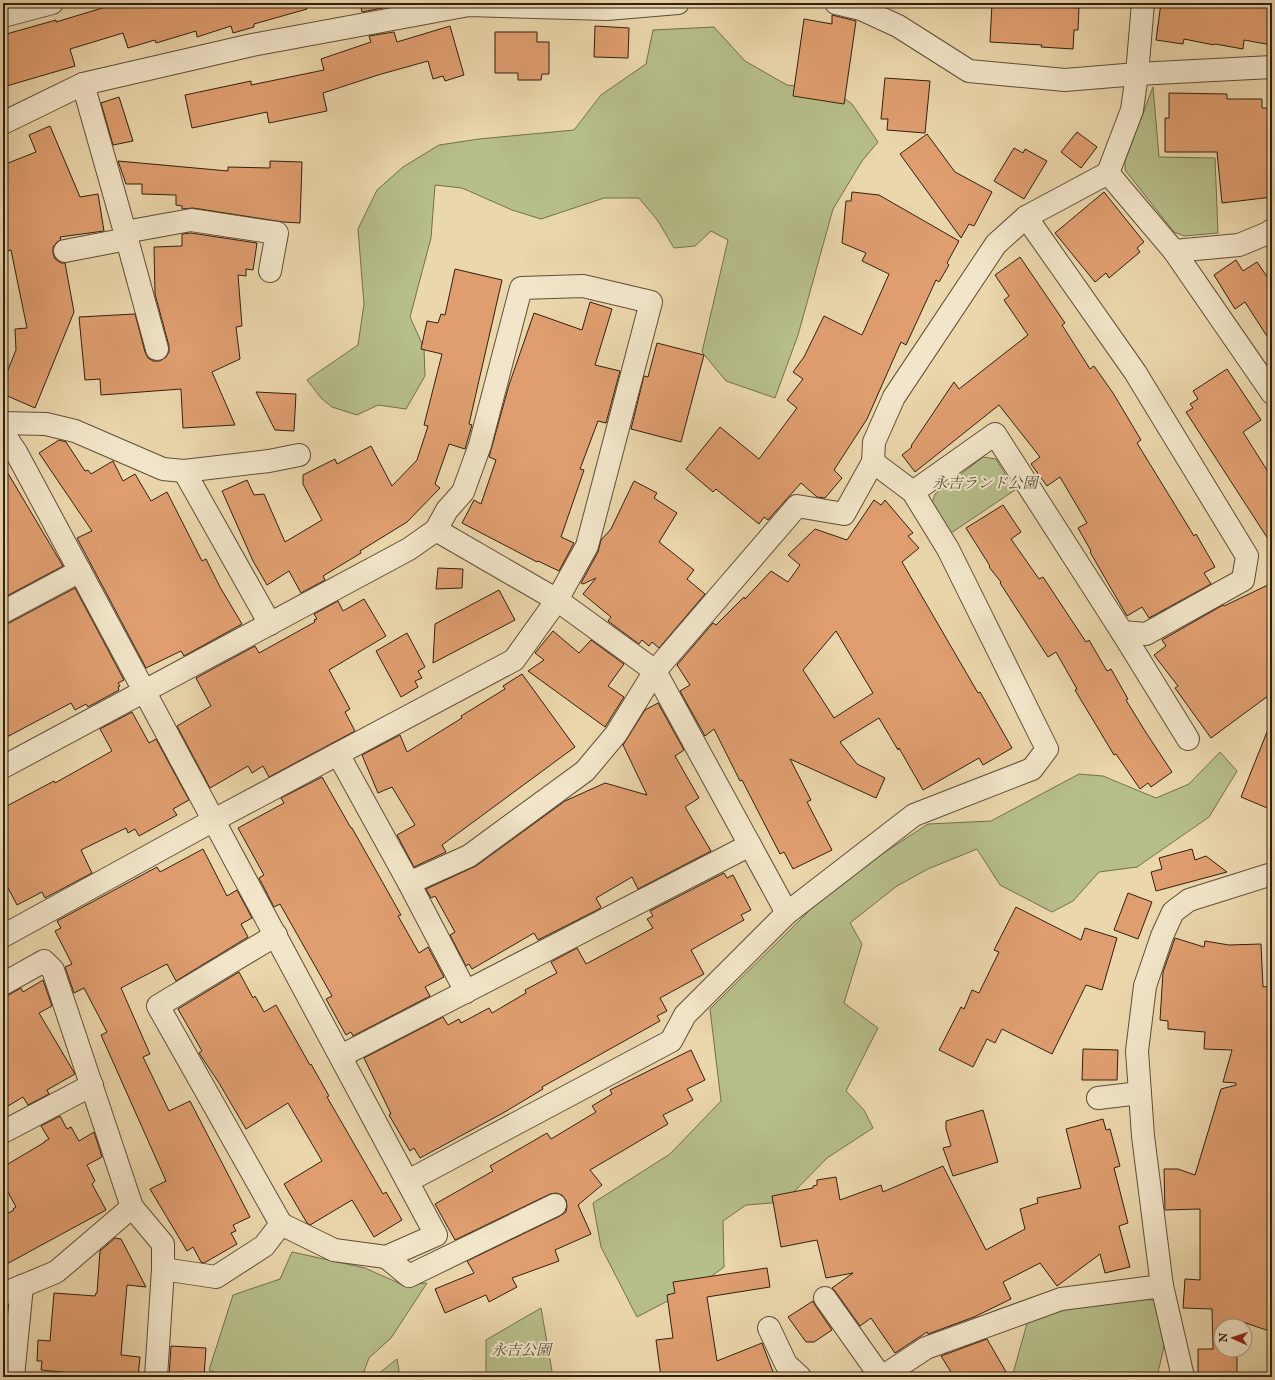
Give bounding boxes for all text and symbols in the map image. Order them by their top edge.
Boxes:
park label: 永吉ランド公園 [932,474,1040,493]
north arrow [1213,1318,1253,1358]
text: N [1217,1332,1231,1344]
park label: 永吉公園 [491,1341,554,1360]

